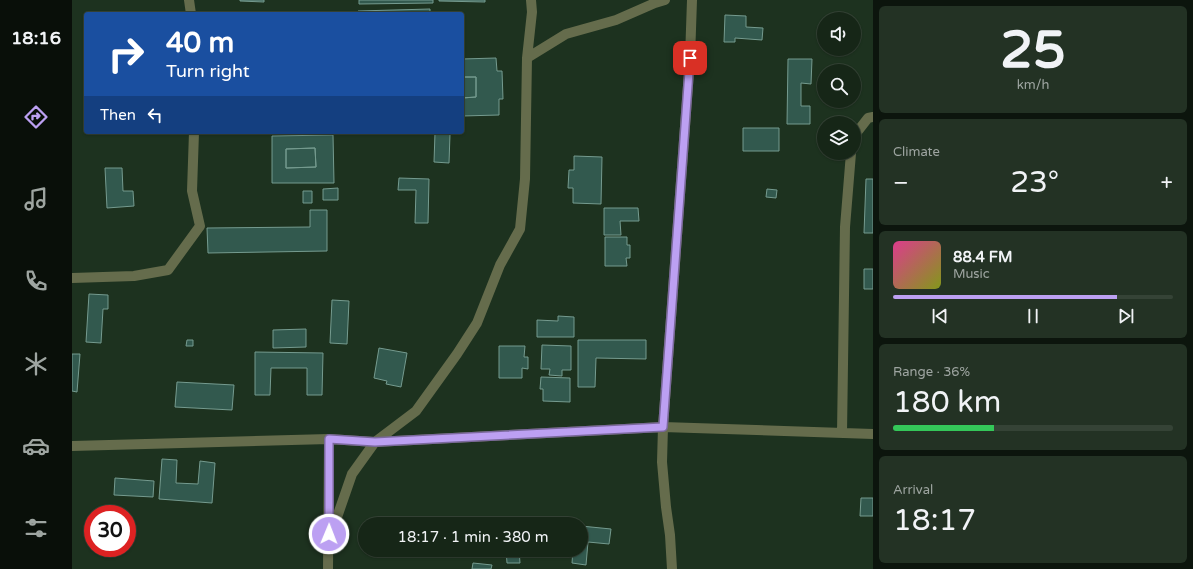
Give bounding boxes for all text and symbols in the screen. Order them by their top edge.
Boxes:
map controls [817,12,861,160]
button: sound [817,12,861,56]
text: 25 [1000,19,1066,82]
text: 40 m [166,26,234,60]
text: 18:16 [11,27,61,49]
icon: right [100,28,152,80]
pin [673,41,707,75]
icon: arrive [679,47,701,69]
text: Turn right [166,60,250,82]
button: search [817,64,861,108]
text: km/h [1017,77,1049,93]
icon: directions [22,103,50,131]
icon: left [144,104,166,126]
text: Then [100,106,136,124]
button: layers [817,116,861,160]
text: Climate [893,144,940,160]
text: 23° [1010,164,1059,201]
text: − [893,170,909,196]
text: + [1161,170,1173,196]
icon: music [22,185,50,213]
text: 88.4 FM [953,248,1012,266]
text: Music [953,266,990,282]
icon: phone [22,267,50,295]
icon: previous [929,305,951,327]
icon: pause [1022,305,1044,327]
icon: next [1115,305,1137,327]
icon: climate [22,350,50,378]
text: Range · 36% [893,364,970,380]
text: 180 km [893,384,1001,421]
icon: car [22,432,50,460]
text: Arrival [893,482,933,498]
text: 18:17 [893,502,976,539]
speed limit sign: 30 [84,505,136,557]
position arrow [308,513,350,555]
icon: filters [22,514,50,542]
text: 18:17 · 1 min · 380 m [398,528,548,546]

